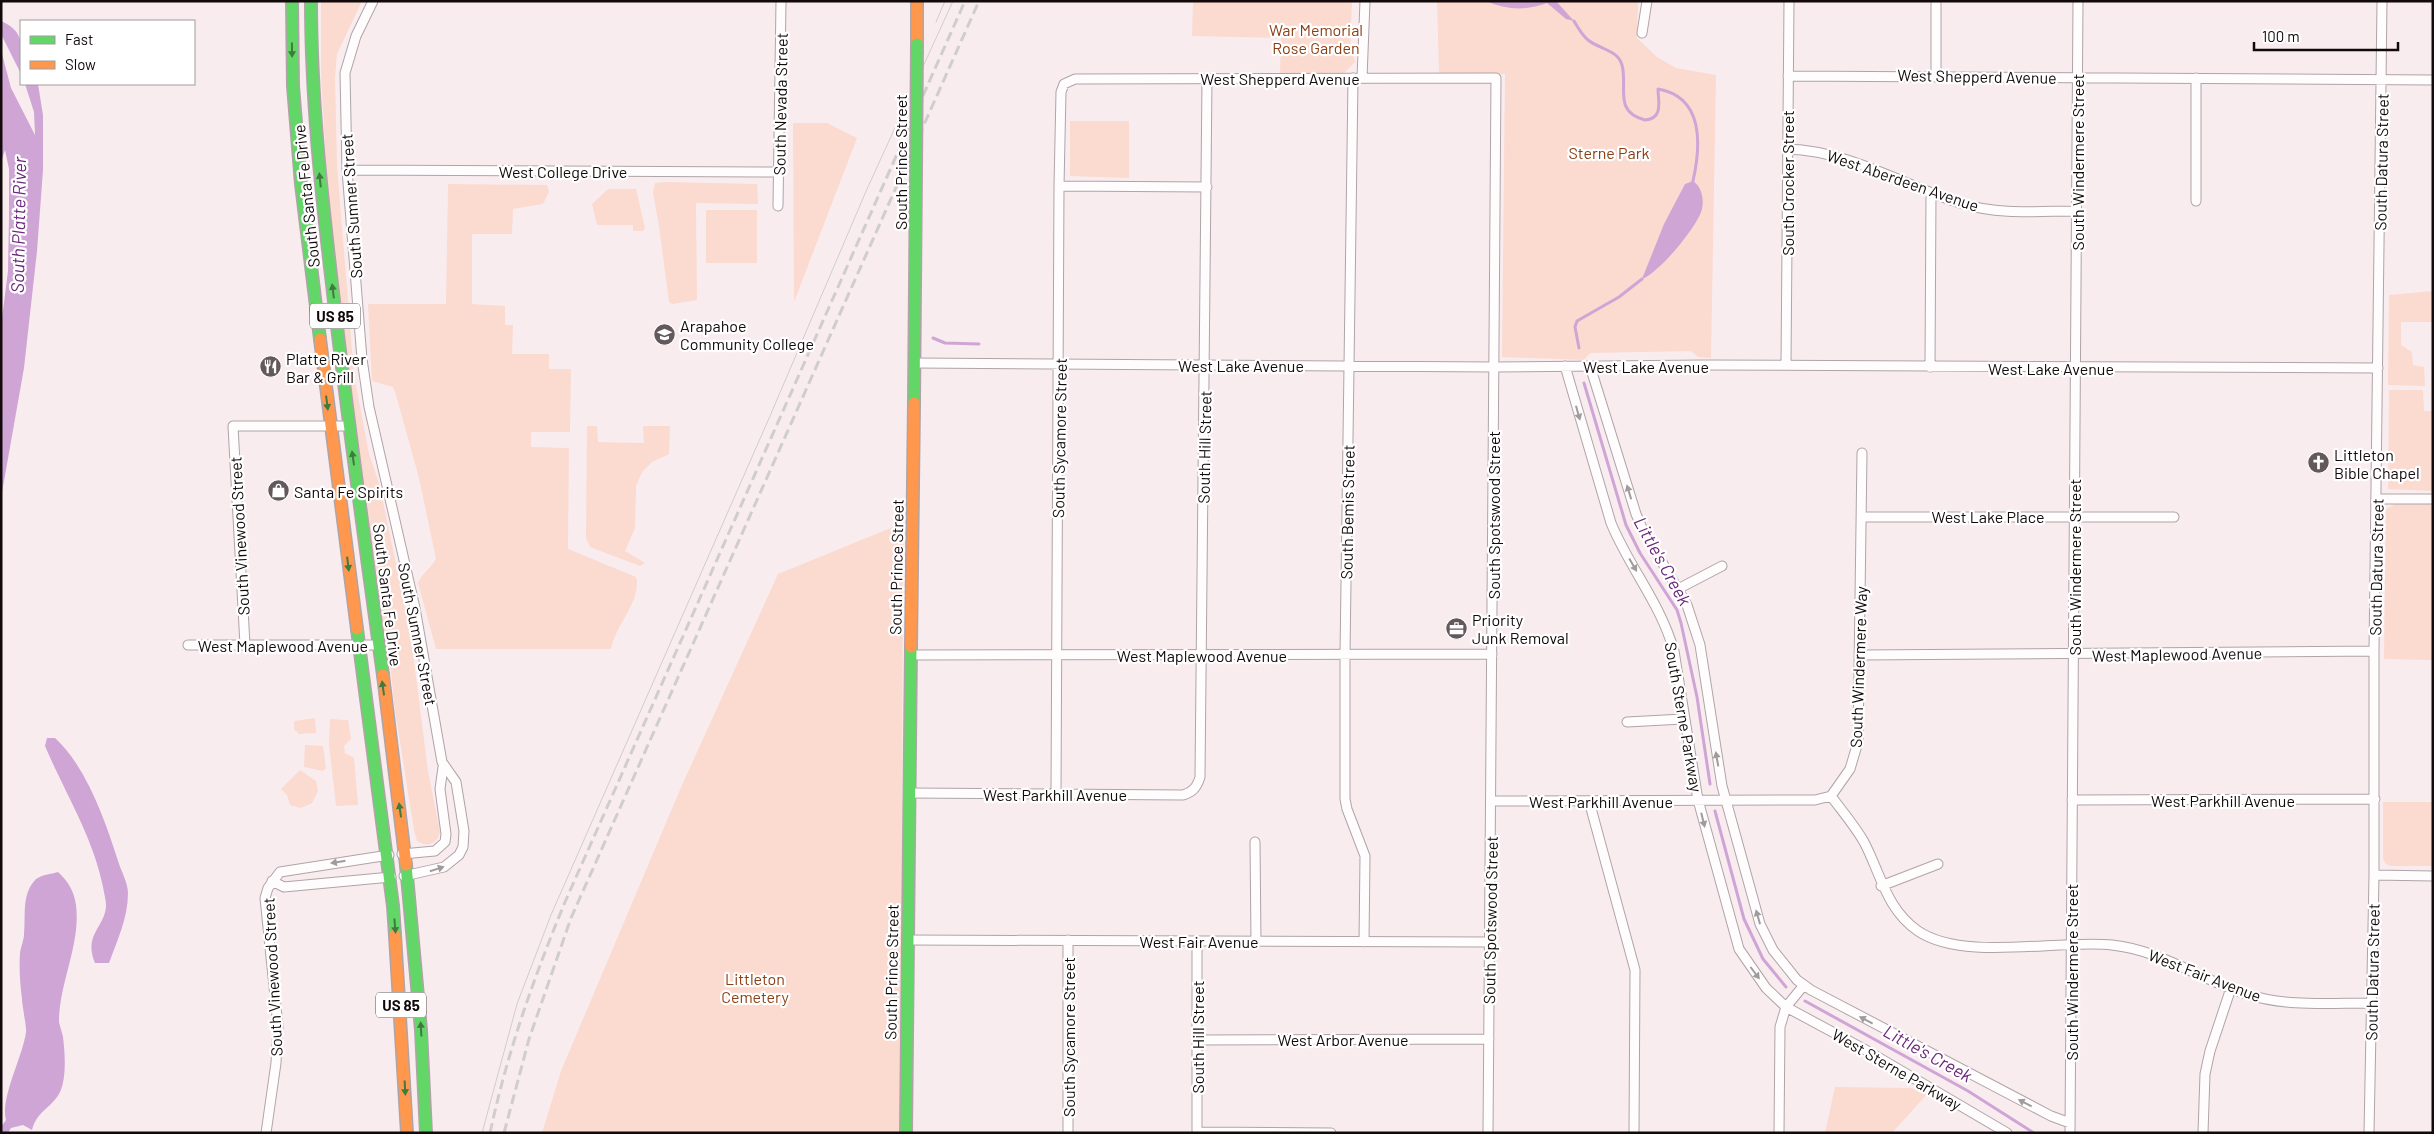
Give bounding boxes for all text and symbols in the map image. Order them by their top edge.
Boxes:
legend [20,20,195,85]
park label: War Memorial Rose Garden [1269,20,1363,57]
scale bar [2254,20,2398,52]
text: 100 m [2262,27,2300,45]
text: Fast [65,30,93,48]
street label: South Nevada Street [769,32,791,176]
one-way arrow [288,42,296,58]
text: Slow [65,55,96,73]
street label: West Shepperd Avenue [1897,65,2057,87]
street label: West Shepperd Avenue [1200,69,1360,88]
street label: South Windermere Street [2068,74,2087,250]
street label: South Datura Street [2370,93,2392,231]
street label: South Prince Street [891,94,910,230]
street label: South Crocker Street [1778,110,1797,256]
street label: South Santa Fe Drive [289,124,323,268]
street label: South Sumner Street [336,133,366,279]
park label: Sterne Park [1569,143,1649,162]
street label: West Aberdeen Avenue [1825,145,1981,215]
water label: South Platte River [6,156,30,293]
street label: West College Drive [499,162,627,181]
one-way arrow [316,172,324,188]
one-way arrow [328,283,336,299]
road number: US 85 [310,304,360,328]
place label: Arapahoe Community College [680,316,814,353]
school or university icon: Arapahoe Community College [652,322,676,346]
place label: Platte River Bar & Grill [286,349,366,386]
restaurant icon: Platte River Bar & Grill [258,355,282,379]
street label: West Lake Avenue [1178,356,1304,375]
street label: West Lake Avenue [1583,357,1709,376]
street label: South Sycamore Street [1048,358,1070,518]
street label: West Lake Avenue [1988,359,2114,378]
street label: South Hill Street [1194,390,1214,504]
one-way arrow [323,395,331,411]
one-way arrow [1575,406,1583,421]
street label: South Spotswood Street [1484,431,1503,599]
street label: South Bemis Street [1336,444,1358,580]
place label: Littleton Bible Chapel [2334,445,2420,482]
one-way arrow [349,450,357,466]
church icon: Littleton Bible Chapel [2306,451,2330,475]
street label: South Vinewood Street [225,456,253,616]
shop icon: Santa Fe Spirits [266,479,290,503]
street label: South Windermere Street [2065,479,2084,655]
place label: Santa Fe Spirits [294,482,403,501]
one-way arrow [1625,484,1633,499]
street label: South Datura Street [2365,498,2387,636]
street label: South Prince Street [885,499,907,635]
street label: West Lake Place [1931,507,2045,526]
water label: Little's Creek [1630,513,1697,609]
street label: South Santa Fe Drive [370,523,406,667]
one-way arrow [344,557,352,573]
one-way arrow [1628,559,1637,572]
street label: South Sumner Street [395,561,441,707]
street label: South Windermere Way [1846,585,1870,748]
place label: Priority Junk Removal [1472,610,1569,647]
office icon: Priority Junk Removal [1444,616,1468,640]
street label: West Maplewood Avenue [198,636,368,655]
street label: South Sterne Parkway [1661,640,1707,794]
street label: West Maplewood Avenue [2092,643,2262,665]
street label: West Maplewood Avenue [1117,646,1287,665]
one-way arrow [379,679,387,695]
one-way arrow [1713,751,1721,767]
street label: West Parkhill Avenue [983,785,1127,804]
street label: West Parkhill Avenue [2151,791,2295,810]
street label: West Parkhill Avenue [1529,792,1673,811]
one-way arrow [395,801,403,817]
one-way arrow [1699,813,1707,828]
street label: South Spotswood Street [1479,836,1501,1004]
one-way arrow [330,858,346,866]
one-way arrow [430,864,445,872]
street label: South Windermere Street [2062,884,2081,1060]
street label: South Vinewood Street [258,897,286,1057]
street label: South Datura Street [2361,903,2383,1041]
street label: South Prince Street [880,904,902,1040]
one-way arrow [1753,909,1761,924]
one-way arrow [391,918,399,934]
street label: West Fair Avenue [1139,932,1259,951]
street label: West Fair Avenue [2146,945,2264,1005]
street label: South Sycamore Street [1059,957,1078,1117]
one-way arrow [1749,966,1760,979]
park label: Littleton Cemetery [721,969,789,1006]
street label: South Hill Street [1188,980,1207,1094]
road number: US 85 [376,992,426,1018]
one-way arrow [1859,1015,1872,1024]
water label: Little's Creek [1880,1020,1976,1087]
one-way arrow [416,1021,424,1037]
street label: West Sterne Parkway [1829,1024,1966,1114]
street label: West Arbor Avenue [1277,1030,1409,1049]
one-way arrow [402,1080,410,1096]
one-way arrow [2018,1099,2032,1107]

